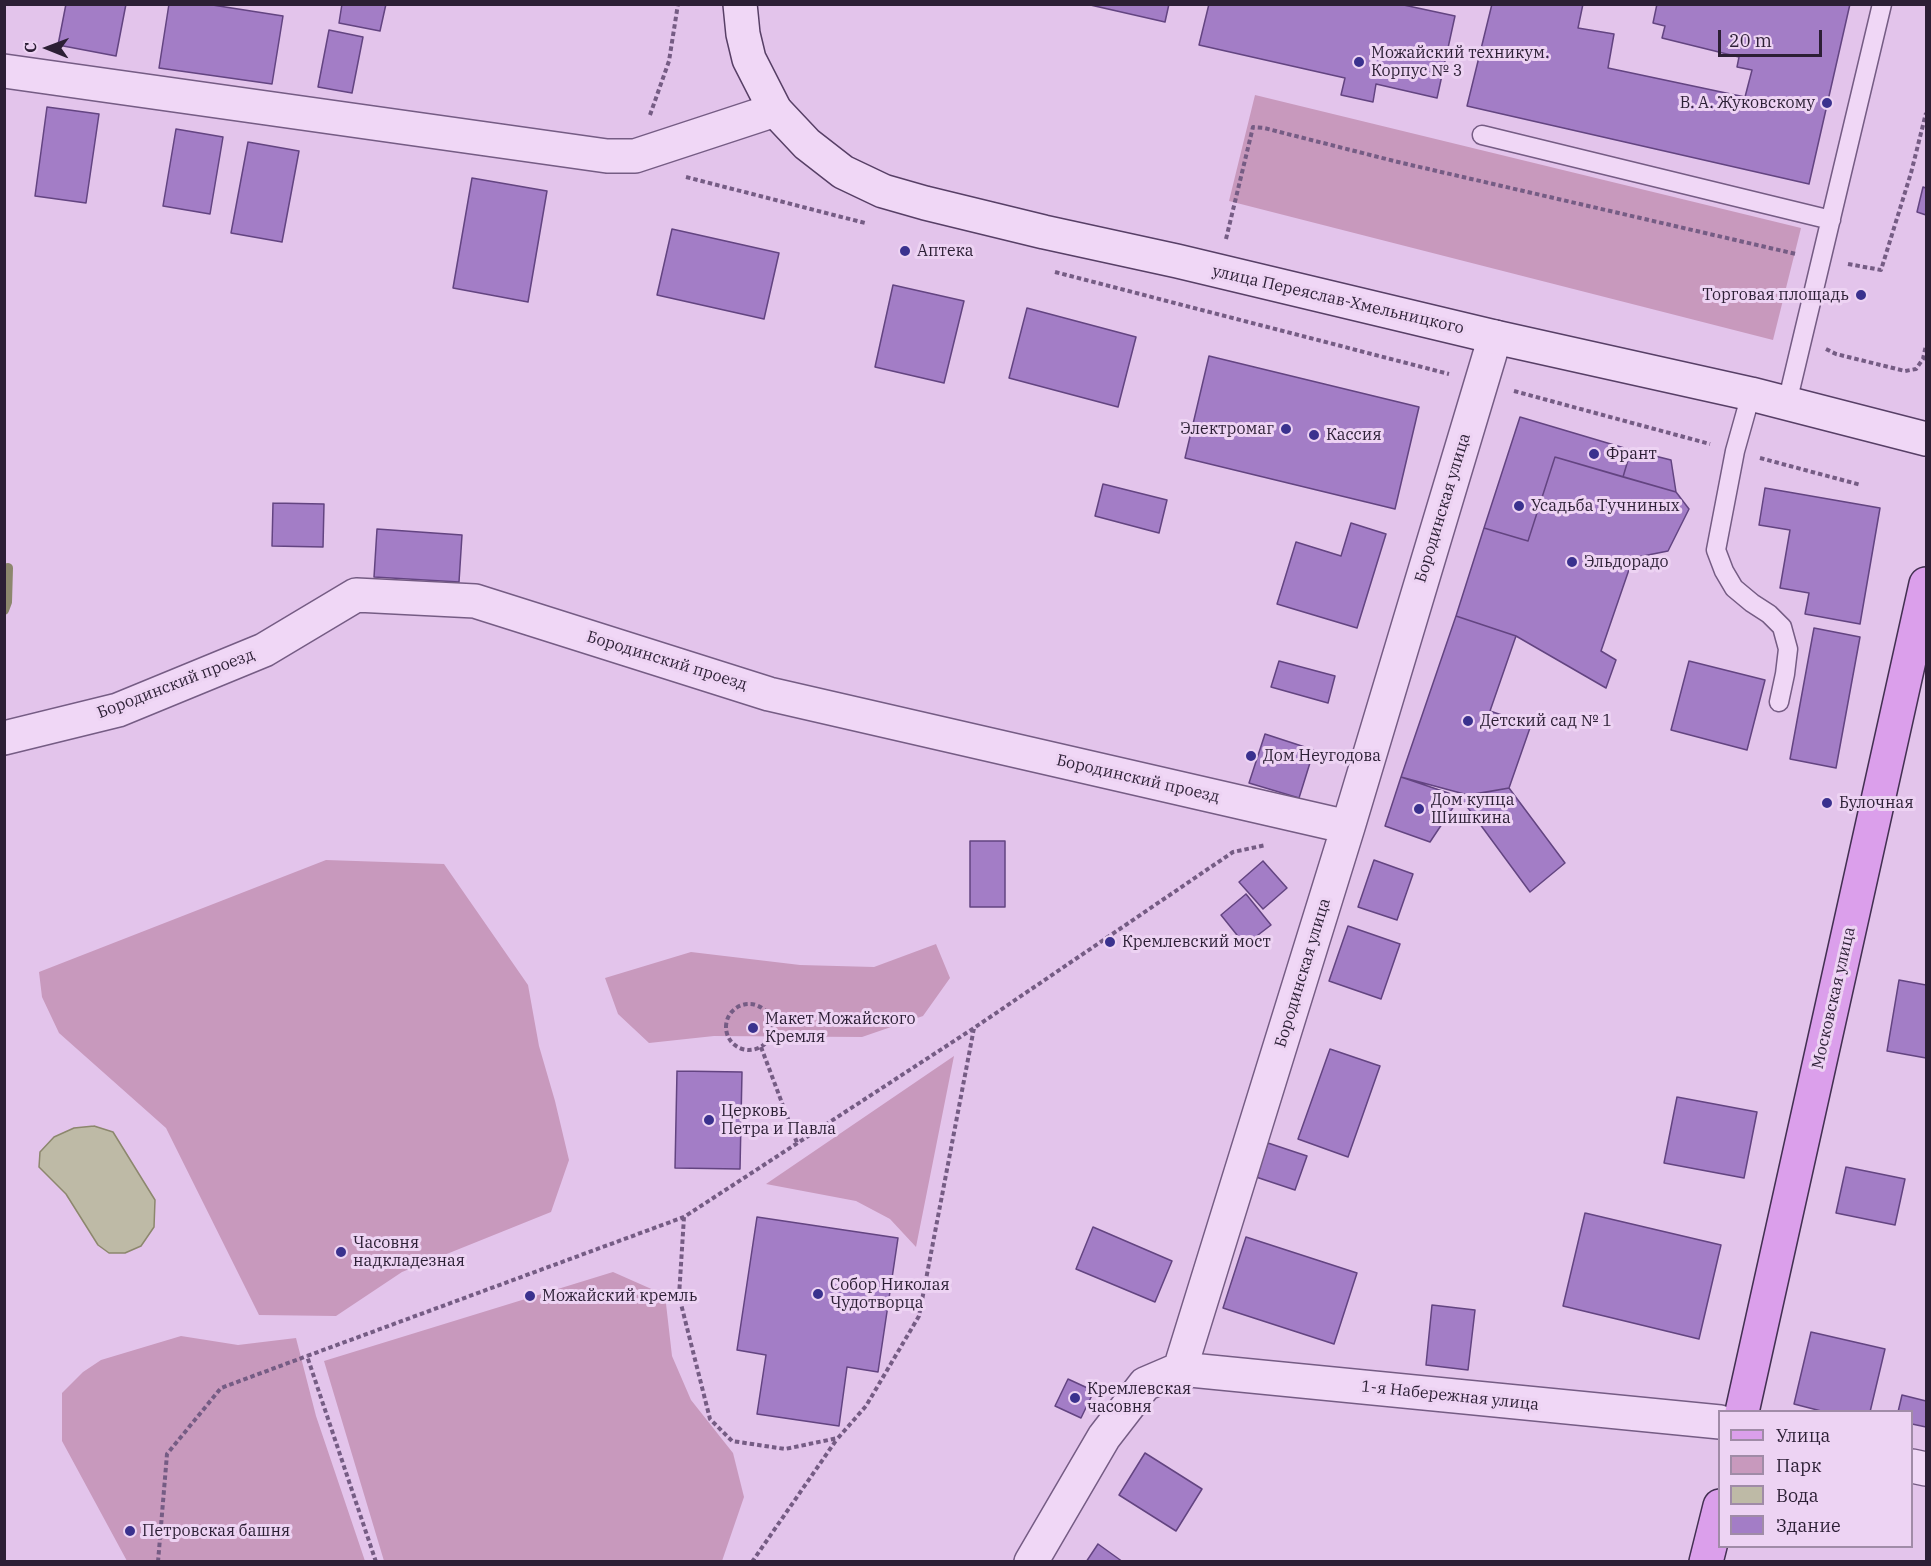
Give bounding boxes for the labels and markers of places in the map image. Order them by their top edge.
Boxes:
place label: Можайский техникум. Корпус № 3 [1371,43,1549,81]
marker: Можайский техникум. Корпус № 3 [1352,55,1366,69]
place label: В. А. Жуковскому [1680,93,1815,113]
marker: В. А. Жуковскому [1820,96,1834,110]
place label: Аптека [917,241,973,261]
marker: Аптека [898,244,912,258]
place label: Торговая площадь [1702,285,1849,305]
marker: Торговая площадь [1854,288,1868,302]
place label: Электромаг [1180,419,1274,439]
marker: Электромаг [1279,422,1293,436]
place label: Кассия [1326,425,1382,445]
marker: Кассия [1307,428,1321,442]
place label: Франт [1606,444,1657,464]
marker: Франт [1587,447,1601,461]
place label: Усадьба Тучниных [1531,496,1680,516]
marker: Усадьба Тучниных [1512,499,1526,513]
place label: Эльдорадо [1584,552,1669,572]
marker: Эльдорадо [1565,555,1579,569]
place label: Детский сад № 1 [1480,711,1612,731]
marker: Детский сад № 1 [1461,714,1475,728]
place label: Дом Неугодова [1263,746,1381,766]
marker: Дом Неугодова [1244,749,1258,763]
place label: Дом купца Шишкина [1431,790,1514,828]
place label: Булочная [1839,793,1914,813]
marker: Булочная [1820,796,1834,810]
marker: Дом купца Шишкина [1412,802,1426,816]
place label: Кремлевский мост [1122,932,1271,952]
marker: Кремлевский мост [1103,935,1117,949]
place label: Макет Можайского Кремля [765,1009,916,1047]
marker: Макет Можайского Кремля [746,1021,760,1035]
place label: Церковь Петра и Павла [721,1101,836,1139]
marker: Церковь Петра и Павла [702,1113,716,1127]
place label: Часовня надкладезная [353,1233,465,1271]
marker: Часовня надкладезная [334,1245,348,1259]
place label: Собор Николая Чудотворца [830,1275,950,1313]
place label: Можайский кремль [542,1286,697,1306]
marker: Собор Николая Чудотворца [811,1287,825,1301]
marker: Можайский кремль [523,1289,537,1303]
place label: Кремлевская часовня [1087,1379,1191,1417]
marker: Кремлевская часовня [1068,1391,1082,1405]
place label: Петровская башня [142,1521,290,1541]
marker: Петровская башня [123,1524,137,1538]

